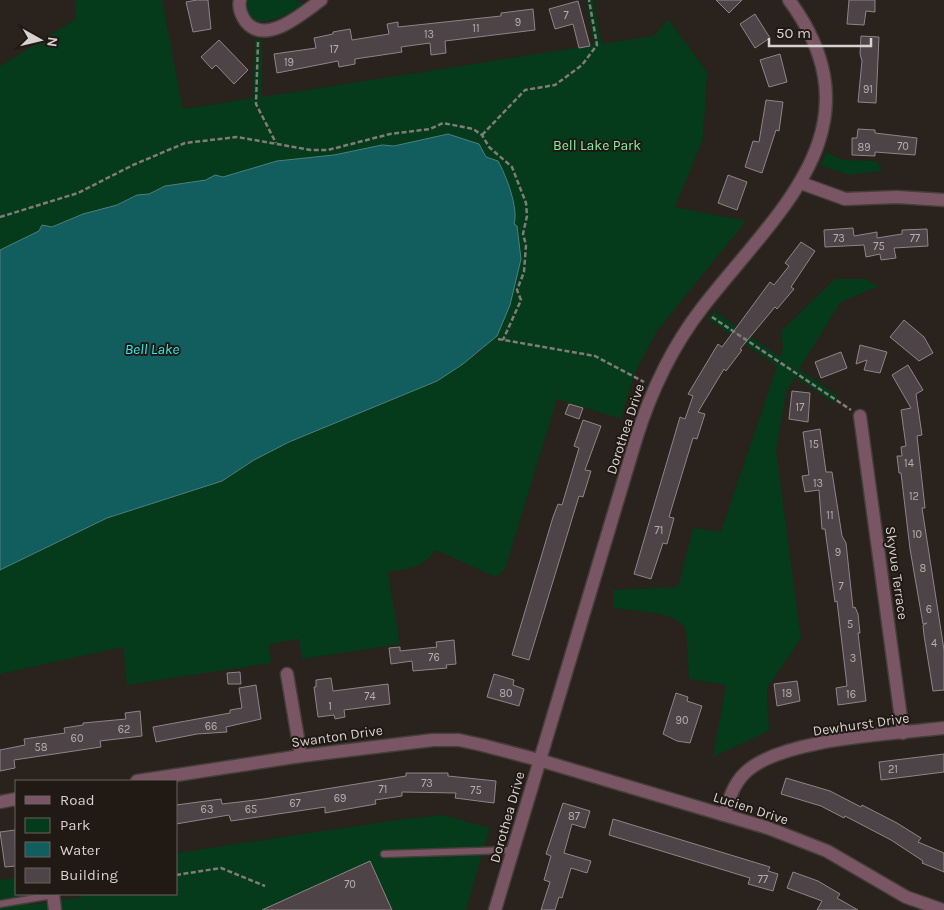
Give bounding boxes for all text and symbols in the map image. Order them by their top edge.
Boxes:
house number: 7 [563,9,569,22]
north arrow [15,15,65,65]
scale bar [769,15,872,47]
house number: 9 [515,16,521,29]
house number: 11 [472,22,480,35]
text: 50 m [776,24,811,42]
house number: 13 [424,28,434,41]
text: N [43,36,61,48]
house number: 17 [330,43,338,56]
house number: 19 [284,56,294,69]
house number: 91 [863,83,873,96]
park label: Bell Lake Park [553,137,641,154]
house number: 70 [897,140,909,153]
house number: 89 [857,141,871,154]
house number: 73 [833,232,845,245]
house number: 77 [910,232,920,245]
house number: 75 [873,240,885,253]
water label: Bell Lake [125,340,179,358]
street label: Dorothea Drive [603,382,648,477]
house number: 17 [796,401,804,414]
house number: 15 [809,438,819,451]
house number: 14 [904,457,914,470]
house number: 13 [813,477,823,490]
house number: 12 [909,490,919,503]
house number: 11 [826,509,834,522]
house number: 71 [655,524,663,537]
street label: Skyvue Terrace [882,525,911,621]
house number: 10 [912,528,922,541]
house number: 9 [835,546,841,559]
house number: 8 [920,562,927,575]
house number: 7 [838,580,844,593]
house number: 6 [926,603,932,616]
house number: 5 [847,618,853,631]
house number: 4 [931,637,937,650]
house number: 76 [428,651,440,664]
house number: 3 [850,652,856,665]
house number: 80 [499,687,513,700]
house number: 18 [782,687,792,700]
house number: 16 [846,688,856,701]
house number: 74 [364,690,376,703]
house number: 1 [328,700,332,713]
street label: Dewhurst Drive [812,709,910,740]
house number: 90 [676,714,688,727]
house number: 66 [205,720,217,733]
street label: Swanton Drive [290,722,384,751]
house number: 62 [118,723,130,736]
house number: 60 [71,732,83,745]
house number: 58 [35,741,48,754]
house number: 21 [888,763,898,776]
street label: Dorothea Drive [486,770,529,865]
house number: 73 [421,777,433,790]
legend [15,780,178,895]
house number: 71 [379,783,387,796]
house number: 75 [470,784,482,797]
street label: Lucien Drive [711,788,791,829]
text: Road [60,791,95,809]
house number: 69 [334,792,346,805]
house number: 67 [289,797,301,810]
house number: 63 [201,803,213,816]
house number: 65 [245,803,257,816]
house number: 87 [568,810,580,823]
text: Park [60,816,90,834]
text: Water [60,841,101,859]
text: Building [60,866,118,884]
house number: 77 [758,873,768,886]
house number: 70 [344,878,356,891]

